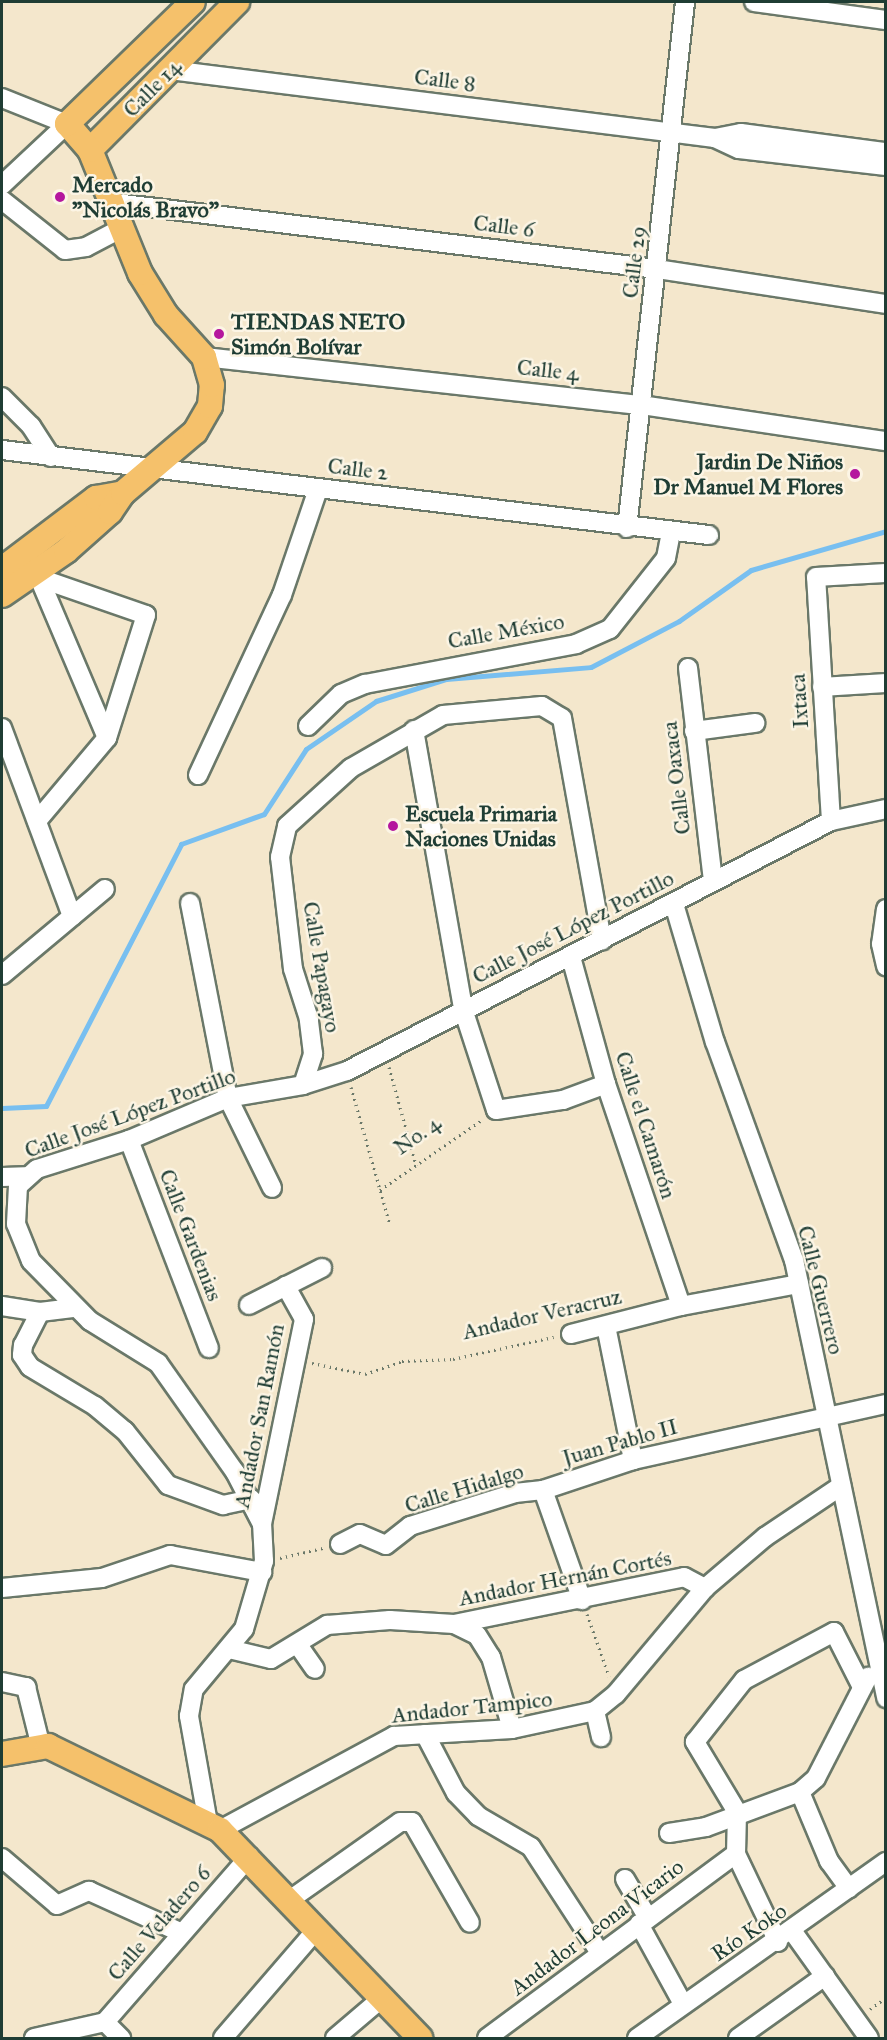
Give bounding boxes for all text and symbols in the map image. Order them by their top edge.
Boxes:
street label: Calle 14 [118,54,186,122]
street label: Calle 8 [413,63,477,97]
place label: Mercado "Nicolás Bravo" [72,171,219,222]
marker: Mercado "Nicolás Bravo" [53,190,67,204]
street label: Calle 6 [472,209,536,243]
street label: Calle 29 [616,224,652,300]
place label: TIENDAS NETO Simón Bolívar [231,308,405,360]
marker: TIENDAS NETO Simón Bolívar [212,327,226,341]
street label: Calle 4 [516,354,580,386]
place label: Jardin De Niños Dr Manuel M Flores [653,448,843,500]
street label: Calle 2 [326,452,390,486]
marker: Jardin De Niños Dr Manuel M Flores [848,467,862,481]
street label: Calle México [446,608,566,654]
street label: Ixtaca [784,673,814,729]
street label: Calle Oaxaca [656,720,696,836]
place label: Escuela Primaria Naciones Unidas [405,800,557,852]
marker: Escuela Primaria Naciones Unidas [386,819,400,833]
street label: Calle José López Portillo [468,865,678,989]
street label: Calle Papagayo [297,899,347,1035]
street label: Calle el Camarón [610,1048,682,1202]
street label: Calle José López Portillo [21,1063,239,1163]
street label: No. 4 [388,1110,446,1160]
street label: Calle Gardenias [154,1165,228,1305]
street label: Calle Guerrero [792,1223,850,1357]
street label: Andador Veracruz [460,1283,624,1345]
street label: Andador San Ramón [228,1322,290,1510]
street label: Juan Pablo II [559,1413,681,1471]
street label: Calle Hidalgo [401,1457,527,1519]
street label: Andador Hernán Cortés [457,1544,673,1612]
street label: Andador Tampico [390,1685,554,1729]
street label: Andador Leona Vicario [505,1853,689,2001]
street label: Calle Veladero 6 [102,1860,216,1986]
street label: Río Koko [706,1897,792,1967]

